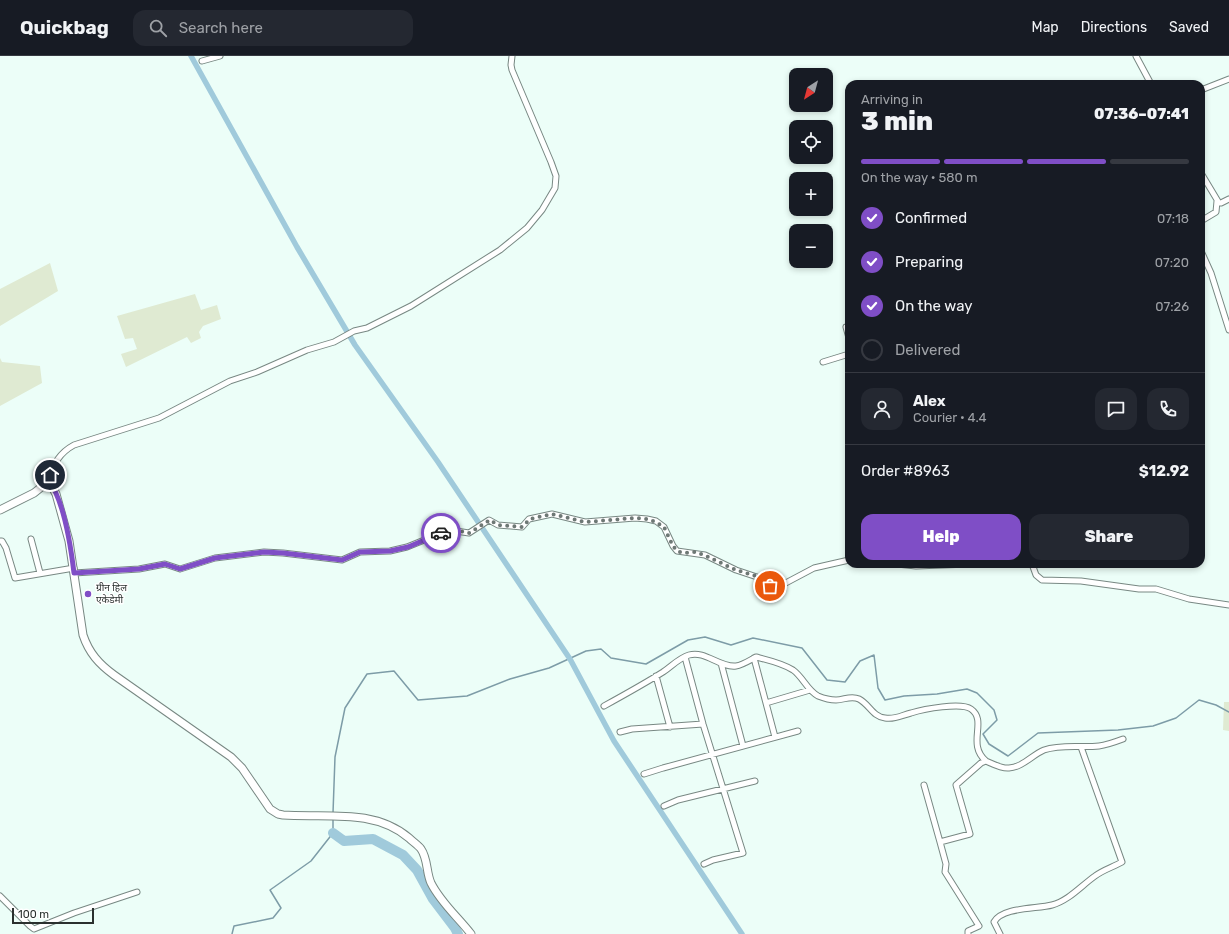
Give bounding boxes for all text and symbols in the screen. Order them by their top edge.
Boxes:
search box [133,10,413,46]
text: Quickbag [20,16,109,39]
icon: search [147,17,169,39]
text: Search here [179,19,263,37]
text: Map [1032,19,1059,36]
text: Directions [1081,19,1147,36]
text: Saved [1169,19,1209,36]
north arrow [789,68,833,112]
map controls [789,68,833,268]
text: Arriving in [861,92,923,107]
text: 07:36–07:41 [1094,105,1189,123]
text: 3 min [861,106,933,137]
button: locate [789,120,833,164]
text: On the way · 580 m [861,170,978,185]
button: + [789,172,833,216]
icon: check [861,207,883,229]
text: Confirmed [895,209,967,227]
text: 07:18 [1157,211,1189,226]
button: − [789,224,833,268]
icon: check [861,251,883,273]
text: Preparing [895,253,963,271]
text: 07:20 [1155,255,1189,270]
icon: check [861,295,883,317]
text: On the way [895,297,973,315]
text: 07:26 [1155,299,1189,314]
text: Delivered [895,341,960,359]
button: person [861,388,903,430]
button: chat [1095,388,1137,430]
button: phone [1147,388,1189,430]
text: Alex [913,392,946,410]
text: Courier · 4.4 [913,410,987,425]
pin [33,458,67,492]
text: Order #8963 [861,462,950,480]
text: $12.92 [1139,462,1189,480]
icon: home [39,464,61,486]
courier [421,513,461,553]
button: Help [861,514,1021,560]
button: Share [1029,514,1189,560]
icon: car [430,522,452,544]
pin [753,569,787,603]
icon: bag [759,575,781,597]
place label: ग्रीन हिल एकेडेमी [96,582,127,606]
marker: ग्रीन हिल एकेडेमी [83,589,93,599]
scale bar [12,906,94,925]
text: 100 m [18,908,49,921]

